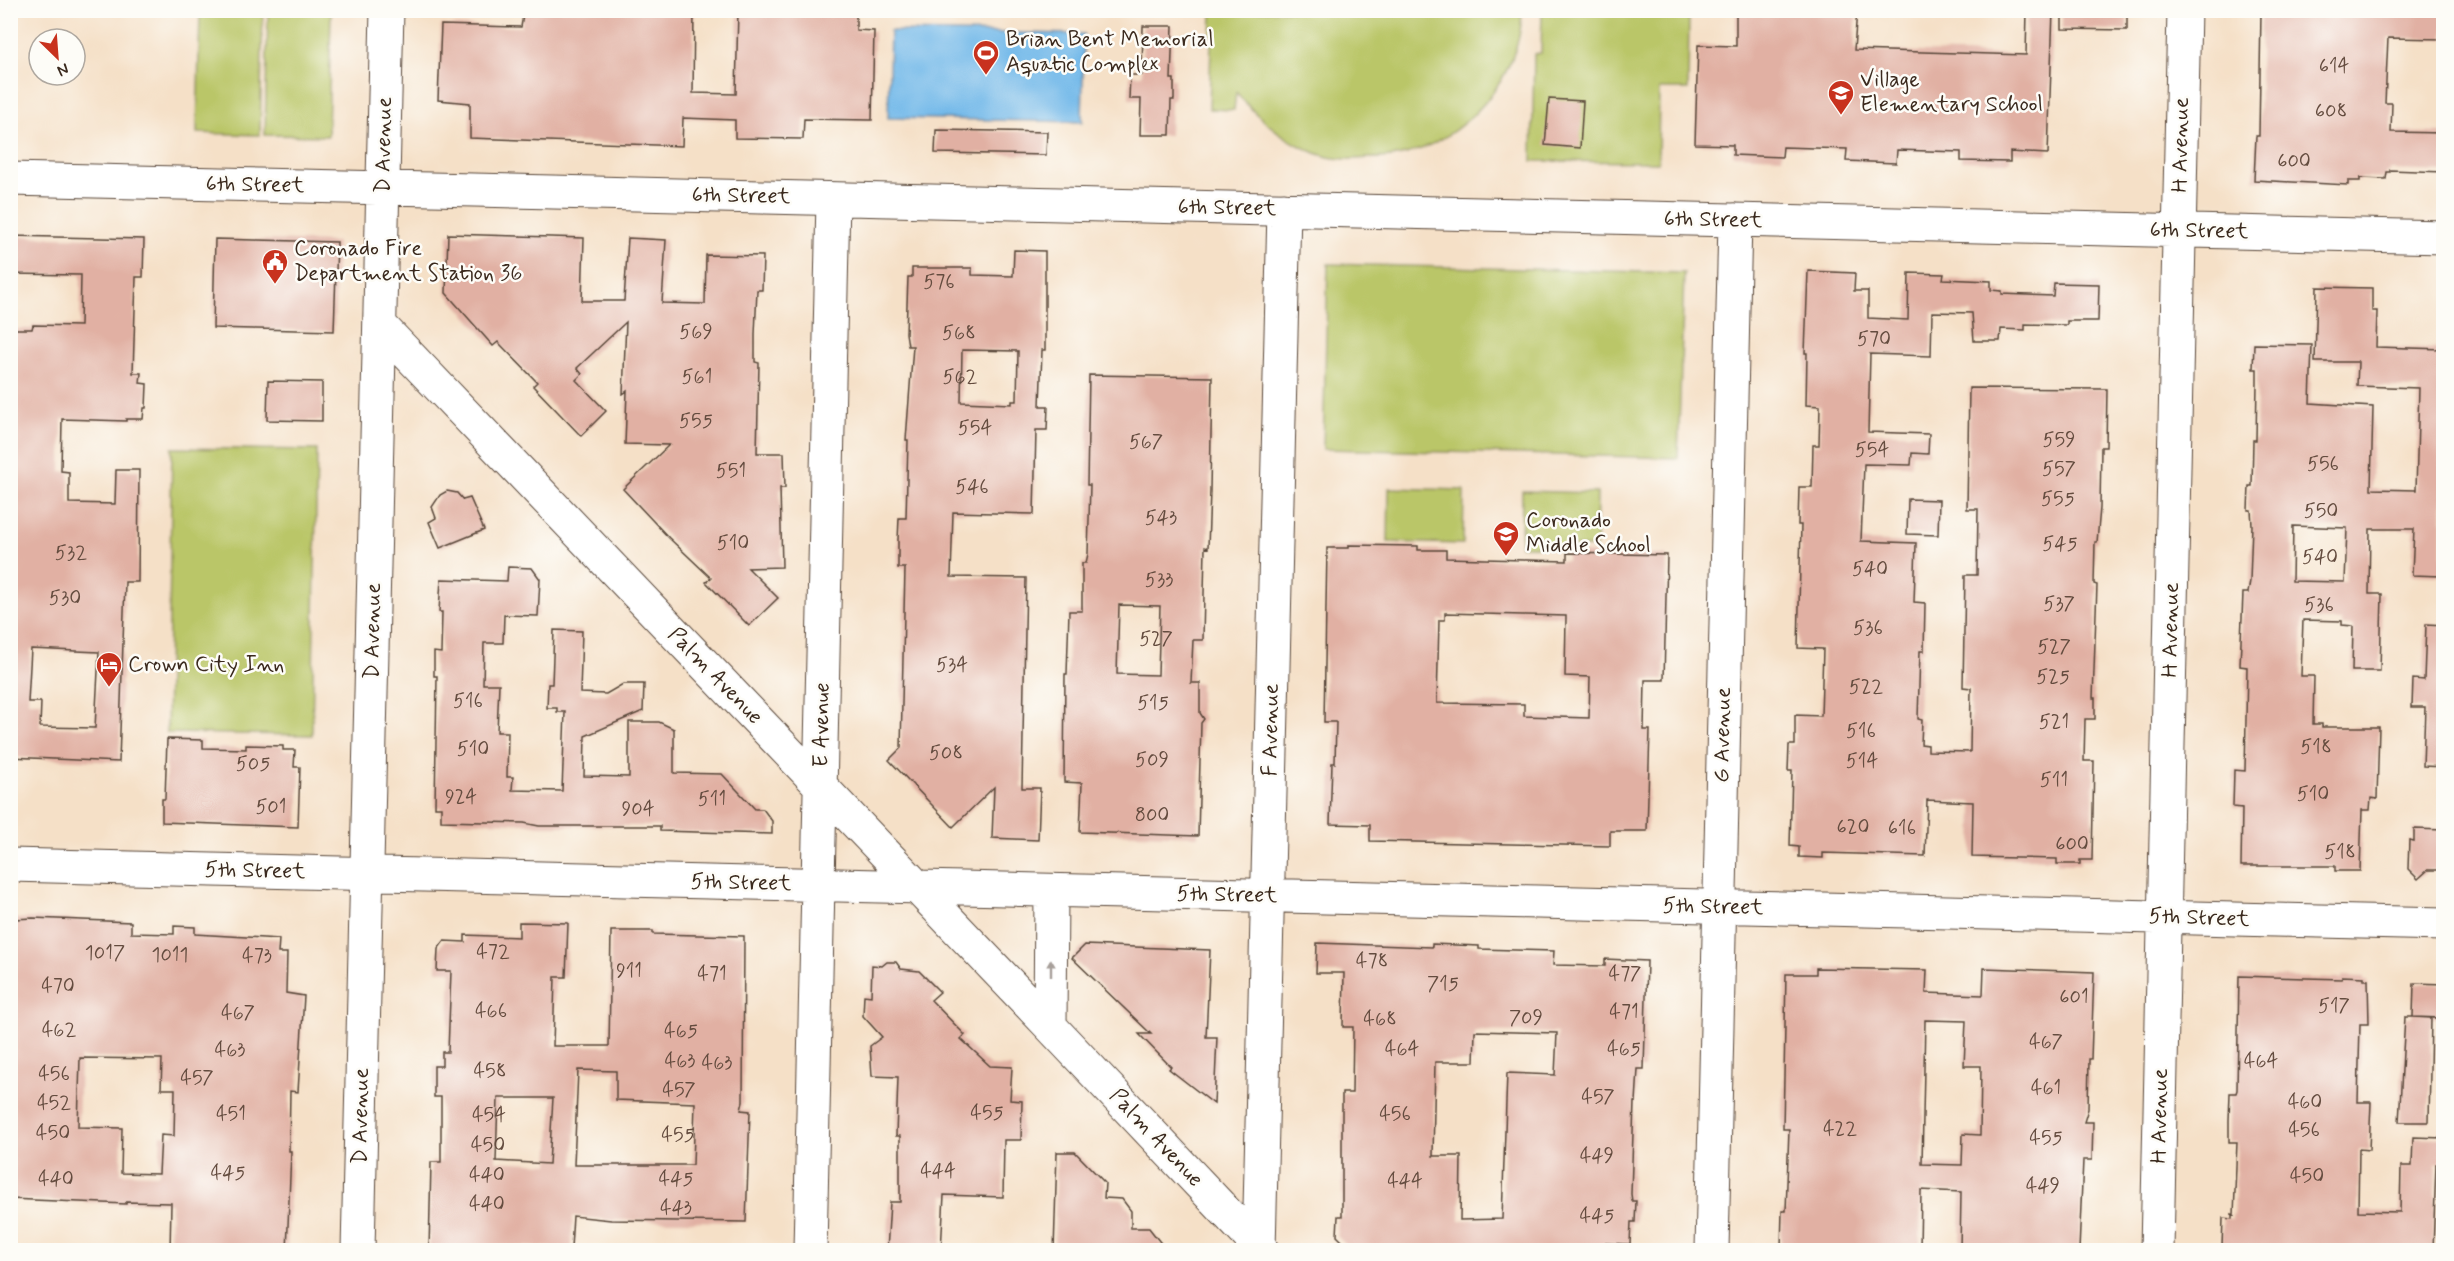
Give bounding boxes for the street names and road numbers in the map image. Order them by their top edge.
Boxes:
street label: D Avenue [369,96,399,193]
street label: H Avenue [2166,97,2196,193]
street label: 6th Street [205,170,305,200]
street label: 6th Street [691,181,791,211]
street label: 6th Street [1177,193,1277,223]
street label: 6th Street [1663,205,1763,235]
street label: 6th Street [2149,216,2249,246]
street label: D Avenue [358,582,388,679]
street label: H Avenue [2156,582,2186,678]
street label: Palm Avenue [661,621,769,731]
street label: E Avenue [807,682,837,768]
street label: F Avenue [1256,683,1286,777]
street label: G Avenue [1708,687,1738,783]
street label: 5th Street [204,856,306,886]
street label: 5th Street [690,868,792,898]
street label: 5th Street [1176,880,1278,910]
street label: 5th Street [1662,892,1764,922]
street label: 5th Street [2148,902,2250,934]
street label: D Avenue [346,1067,376,1164]
street label: H Avenue [2145,1068,2175,1164]
street label: Palm Avenue [1103,1083,1209,1193]

